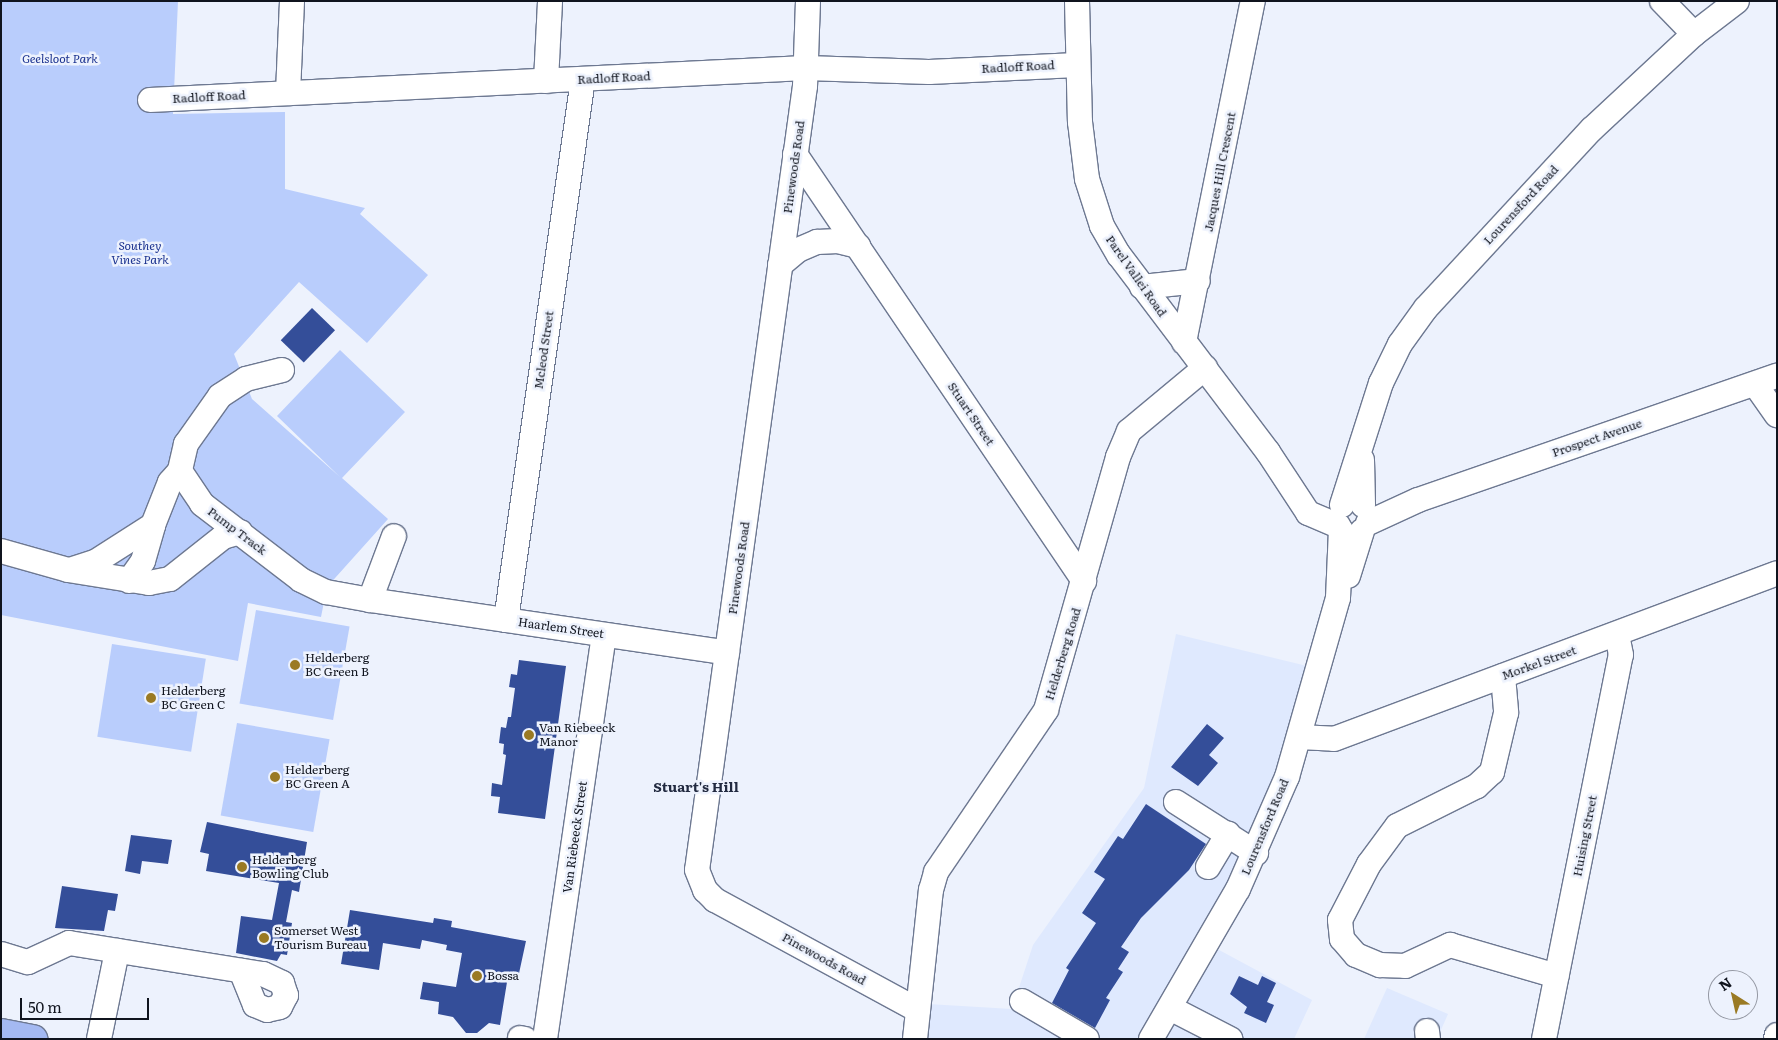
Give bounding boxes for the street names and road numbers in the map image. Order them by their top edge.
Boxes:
street label: Radloff Road [981,58,1055,76]
street label: Radloff Road [577,69,651,87]
street label: Radloff Road [172,88,246,106]
street label: Jacques Hill Crescent [1201,111,1239,233]
street label: Pinewoods Road [780,120,808,214]
street label: Lourensford Road [1481,162,1561,248]
street label: Parel Vallei Road [1103,233,1169,319]
street label: Mcleod Street [531,310,557,390]
street label: Stuart Street [945,380,997,448]
street label: Prospect Avenue [1550,416,1644,460]
street label: Pump Track [205,504,269,558]
street label: Pinewoods Road [725,521,753,615]
street label: Helderberg Road [1042,606,1084,702]
street label: Haarlem Street [517,615,605,641]
street label: Morkel Street [1500,643,1578,683]
street label: Lourensford Road [1238,777,1292,877]
street label: Van Riebeeck Street [560,780,590,894]
street label: Huising Street [1570,794,1600,878]
street label: Pinewoods Road [780,930,868,988]

